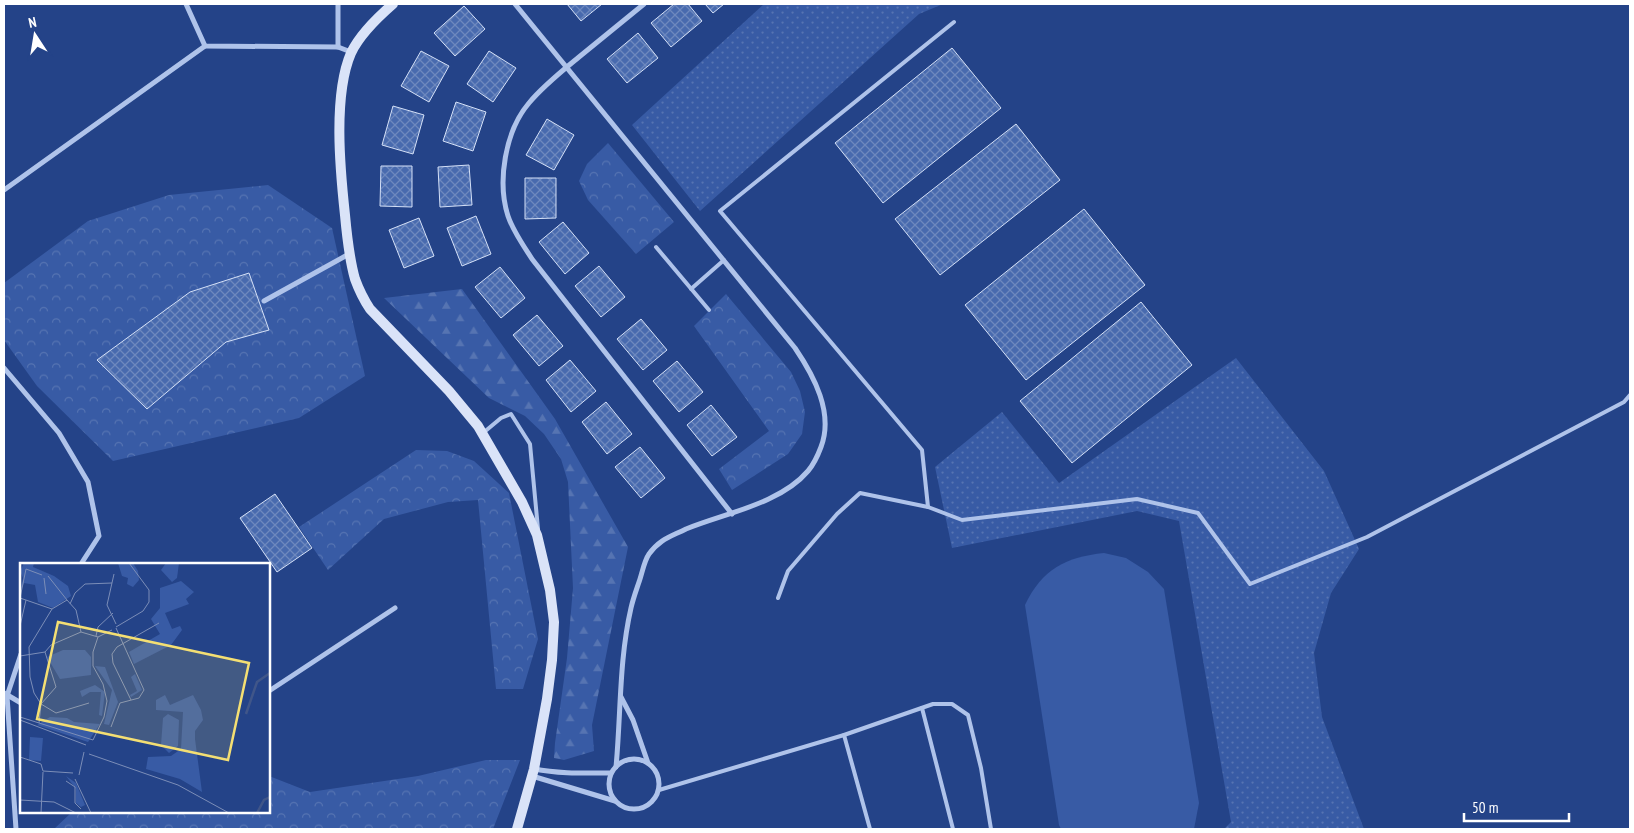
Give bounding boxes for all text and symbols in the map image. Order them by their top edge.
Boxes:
north arrow [10,10,60,60]
text: N [27,13,38,32]
inset map [20,563,270,813]
scale bar [1464,790,1569,822]
text: 50 m [1472,798,1498,817]

